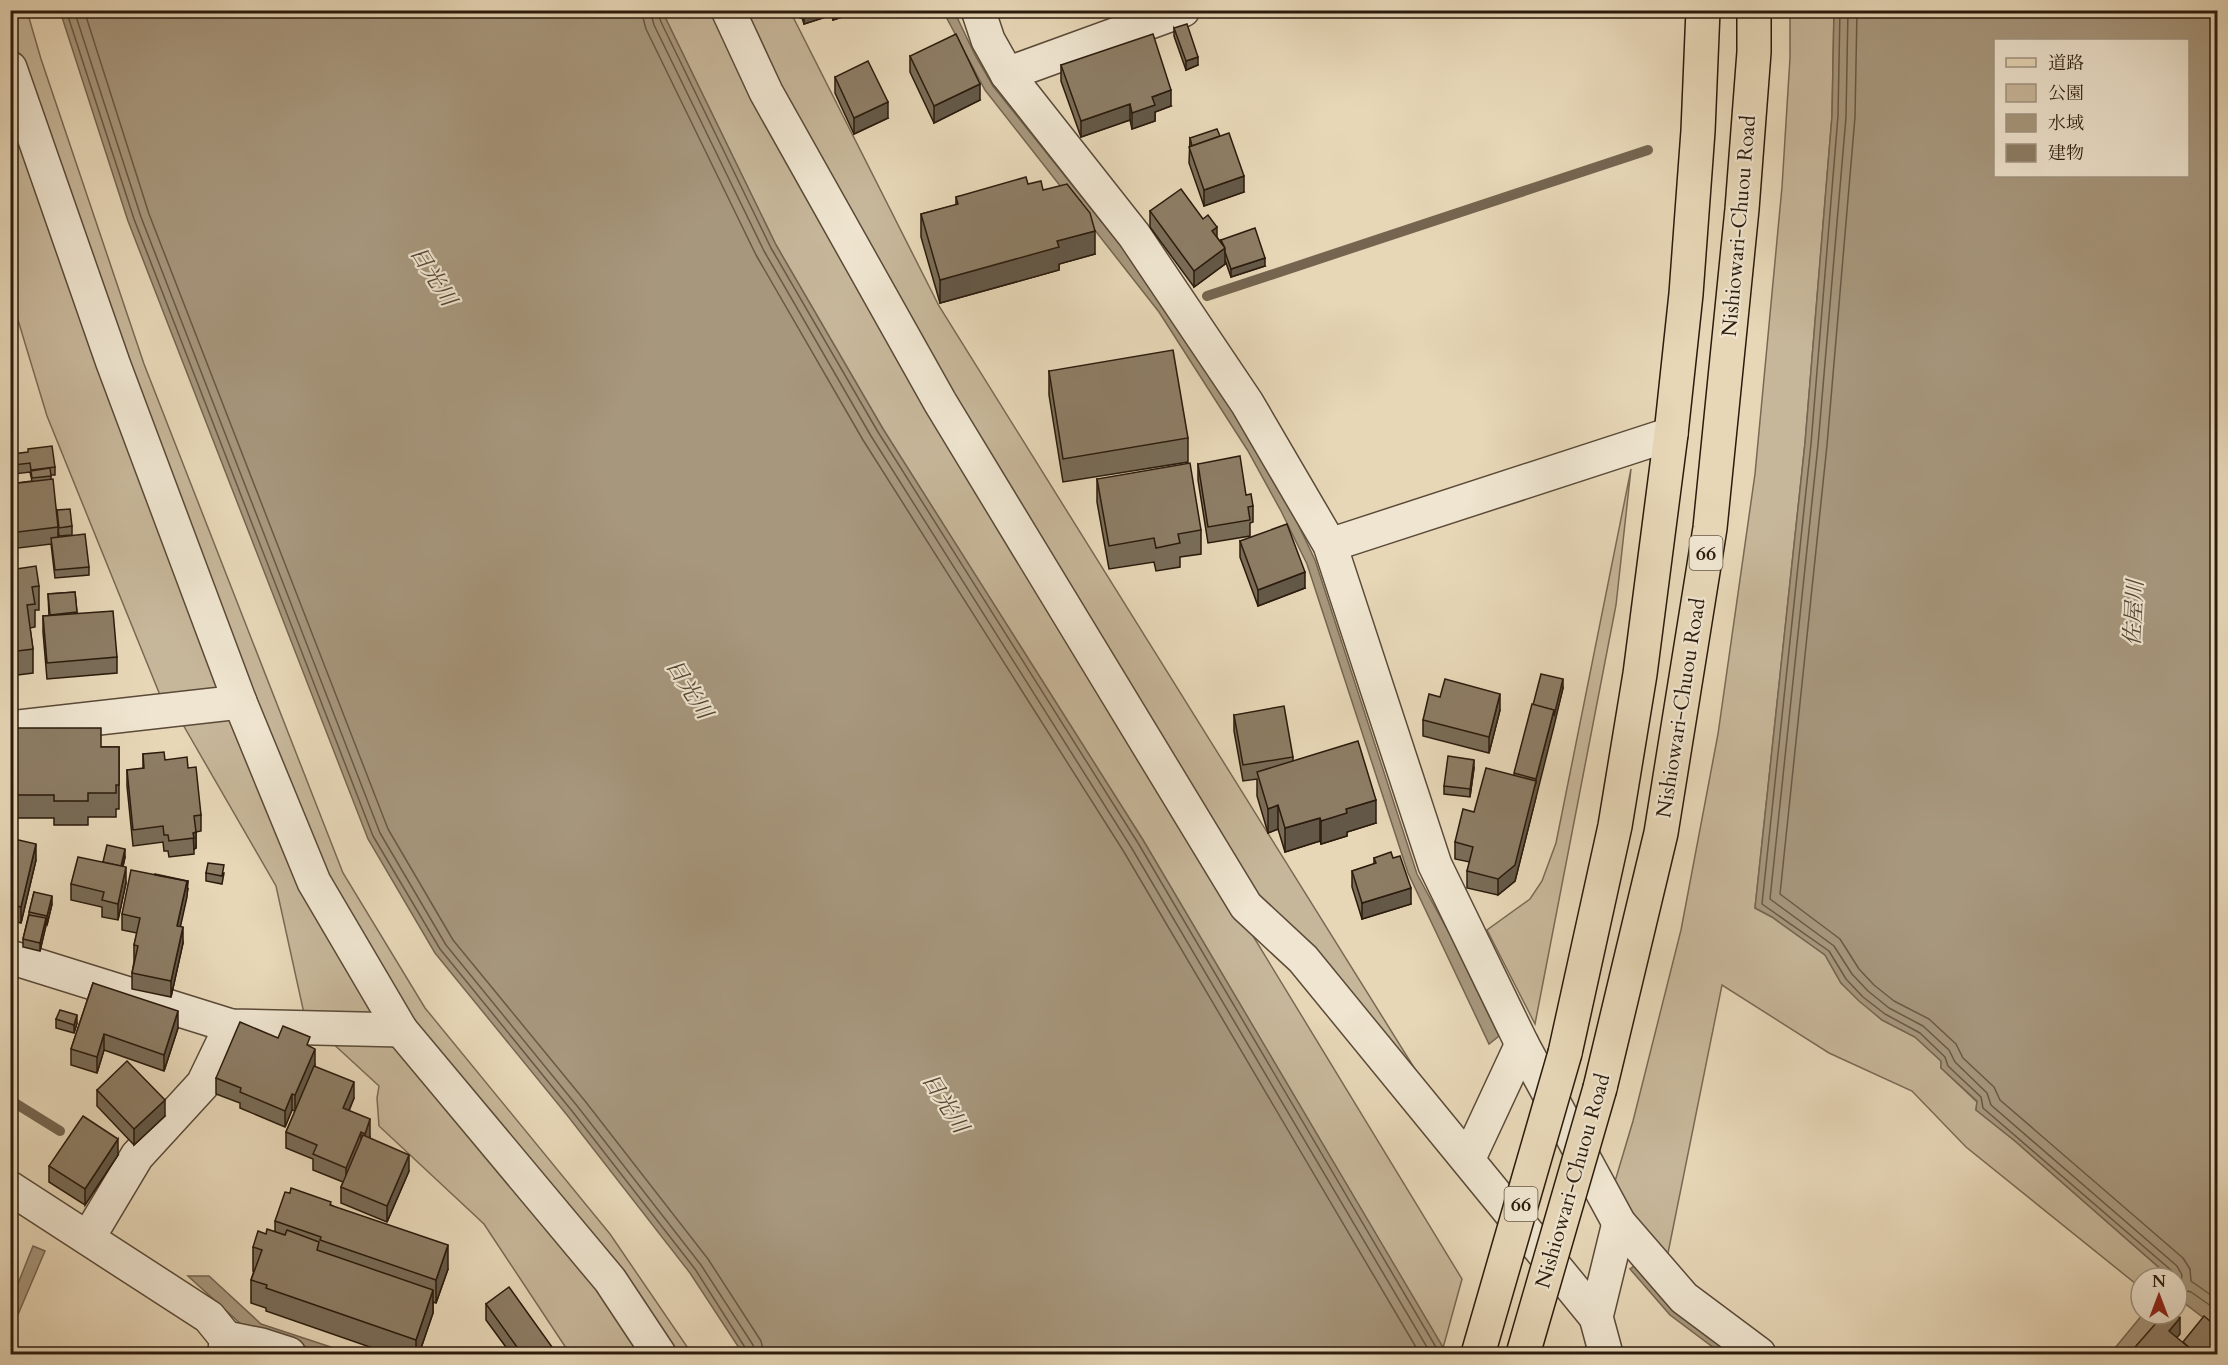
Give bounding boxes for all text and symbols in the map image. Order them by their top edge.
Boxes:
legend [1994,39,2189,177]
text: 道路 [2048,51,2084,76]
text: 公園 [2048,81,2084,106]
text: 水域 [2048,111,2084,136]
street label: Nishiowari-Chuou Road [1715,114,1763,338]
text: 建物 [2048,141,2084,166]
water label: 日光川 [403,240,464,314]
road number: 66 [1690,536,1722,570]
water label: 佐屋川 [2117,577,2151,647]
street label: Nishiowari-Chuou Road [1649,596,1713,820]
water label: 日光川 [659,653,720,727]
water label: 日光川 [915,1067,976,1141]
street label: Nishiowari-Chuou Road [1528,1070,1618,1292]
road number: 66 [1504,1187,1538,1221]
north arrow [2129,1266,2189,1326]
text: N [2152,1271,2166,1293]

